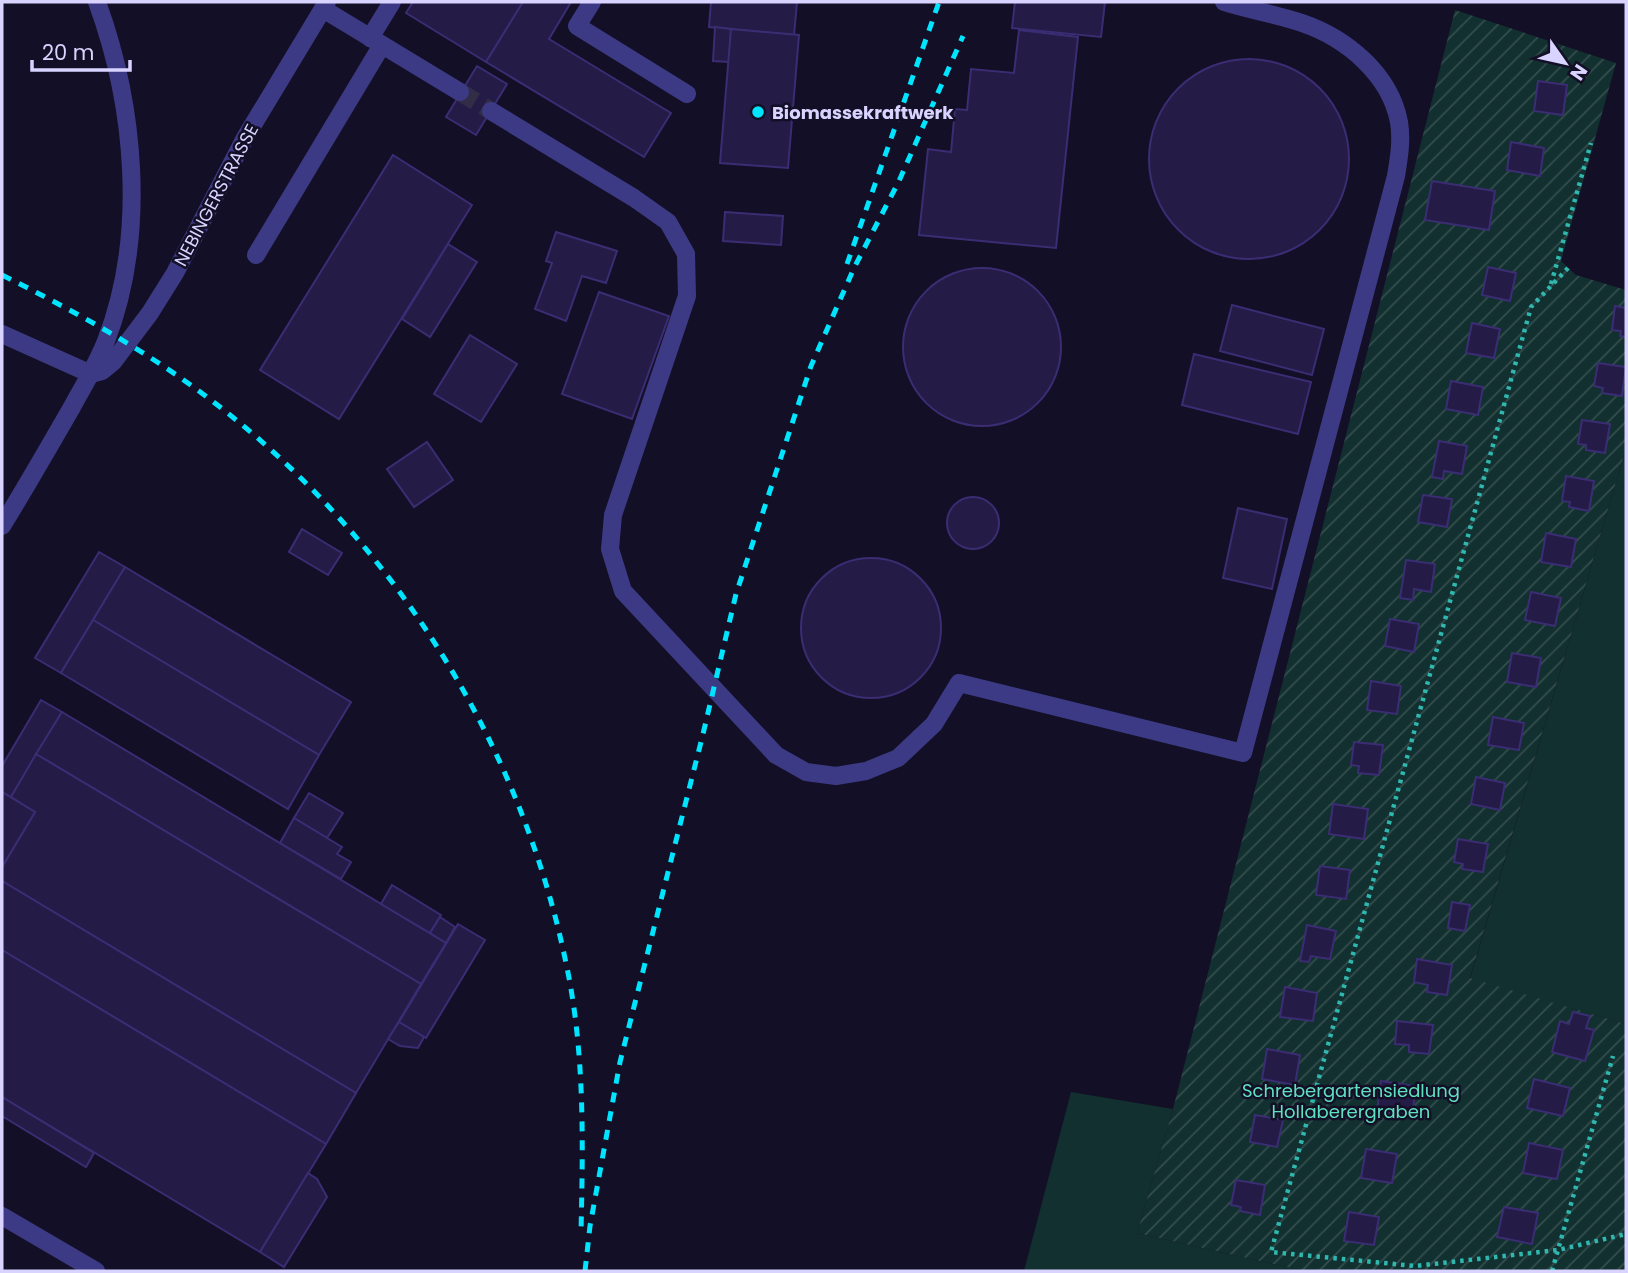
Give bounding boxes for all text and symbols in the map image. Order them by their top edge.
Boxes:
scale bar [32,28,130,72]
north arrow [1530,28,1600,98]
text: 20 m [42,38,95,67]
text: N [1563,59,1594,86]
place label: Biomassekraftwerk [772,100,954,125]
marker: Biomassekraftwerk [750,104,766,120]
street label: NEBINGERSTRASSE [168,119,264,271]
park label: Schrebergartensiedlung Hollaberergraben [1242,1078,1460,1124]

